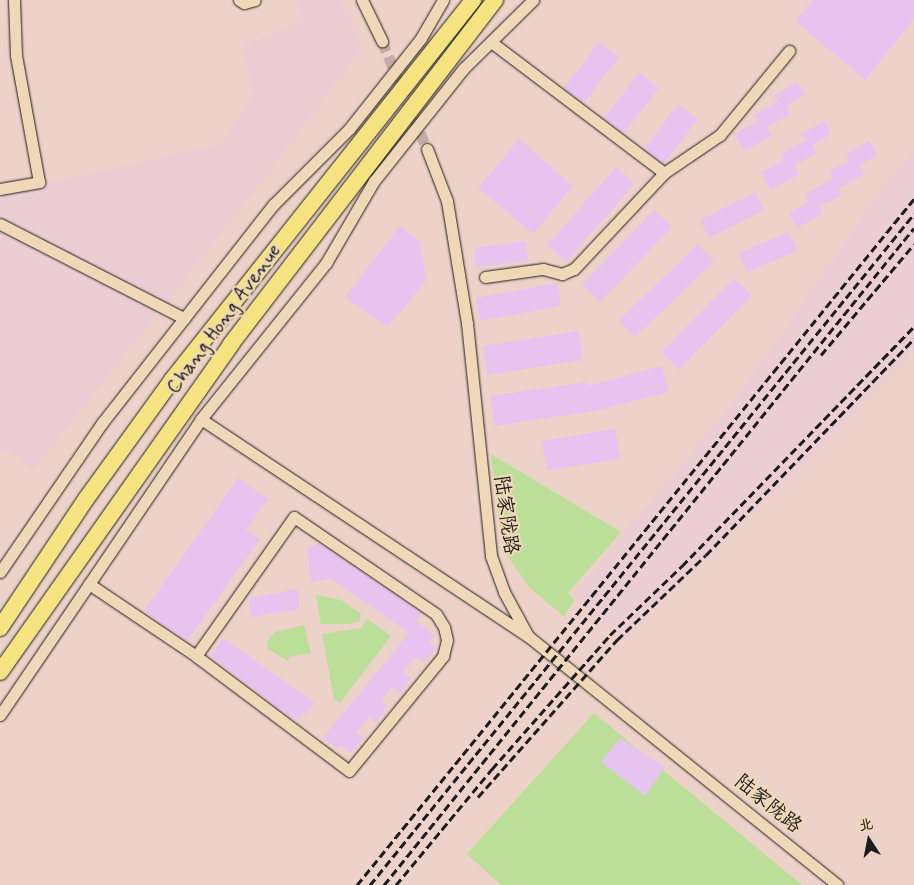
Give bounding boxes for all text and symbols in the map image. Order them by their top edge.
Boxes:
street label: Chang Hong Avenue [163,241,285,397]
street label: 陆家陇路 [489,474,523,556]
street label: 陆家陇路 [729,770,807,838]
north arrow [844,815,894,865]
text: 北 [858,815,875,835]

